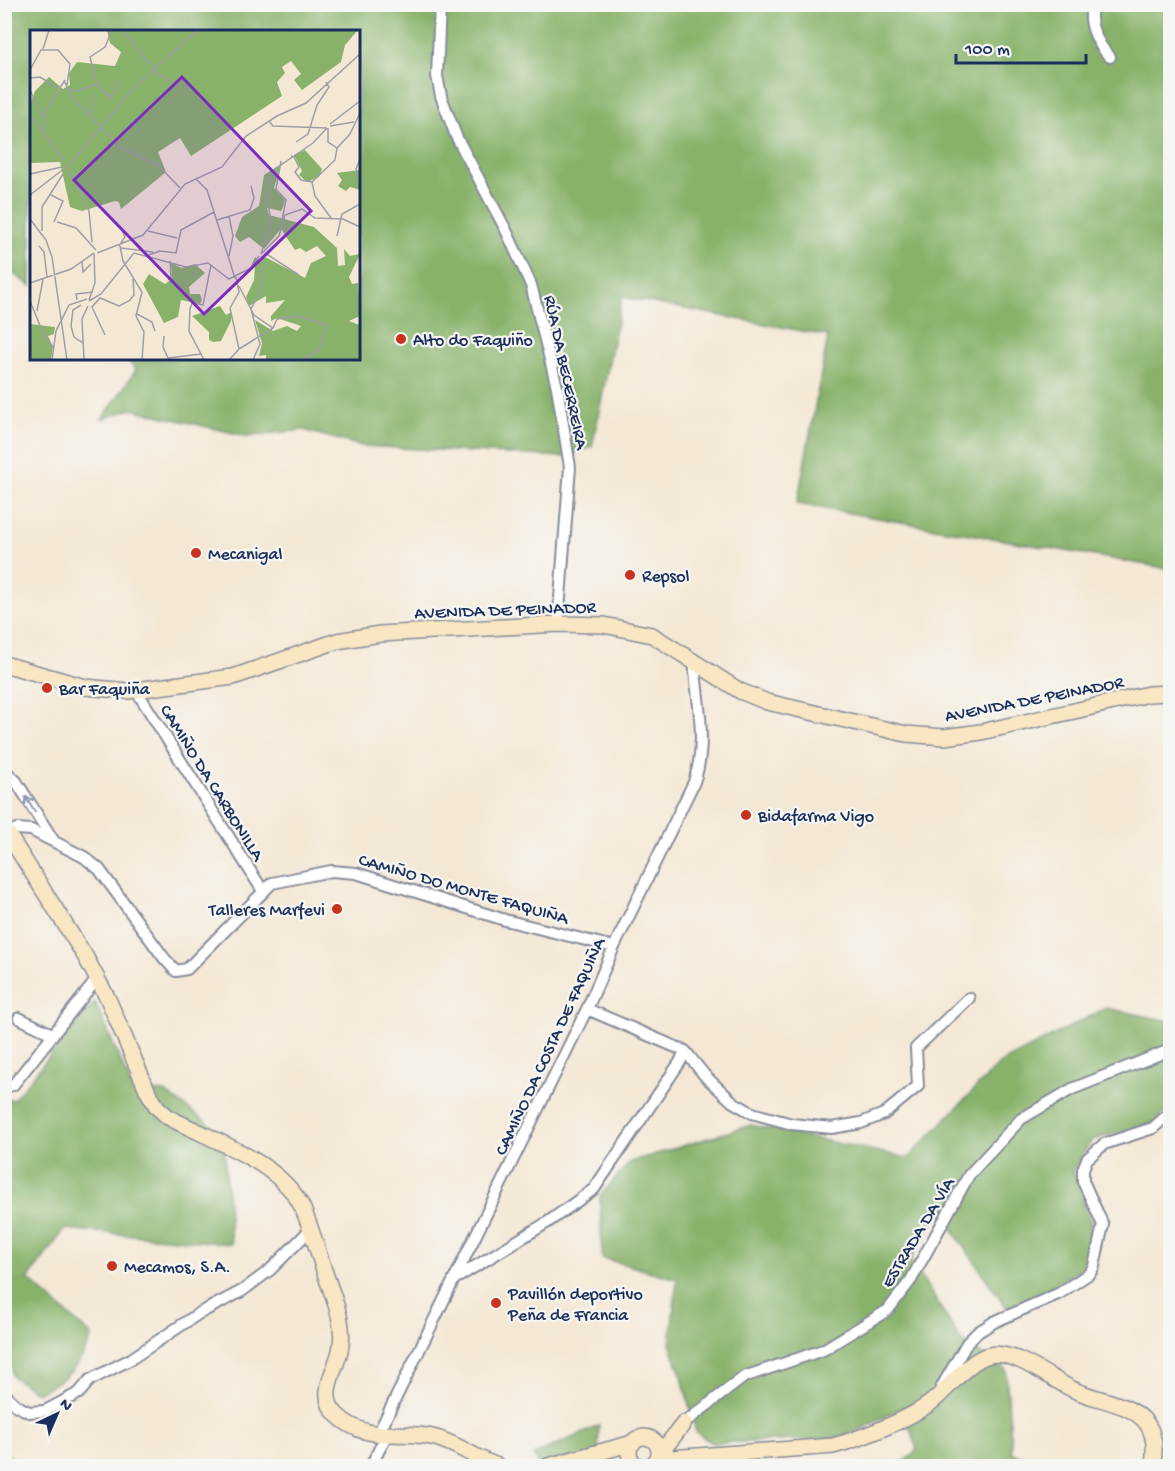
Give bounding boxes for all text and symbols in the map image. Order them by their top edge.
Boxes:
scale bar [956,27,1086,65]
inset map [30,30,360,360]
text: 100 m [964,40,1010,61]
street label: RÚA DA BECERREIRA [538,293,591,453]
place label: Alto do Faquiño [413,331,533,352]
marker: Alto do Faquiño [394,332,408,346]
place label: Mecanigal [208,545,283,566]
marker: Mecanigal [189,546,203,560]
place label: Repsol [642,567,690,588]
marker: Repsol [623,568,637,582]
street label: AVENIDA DE PEINADOR [414,598,597,625]
street label: AVENIDA DE PEINADOR [943,673,1126,728]
place label: Bar Faquiña [58,680,151,701]
marker: Bar Faquiña [40,681,54,695]
street label: CAMIÑO DA CARBONILLA [154,701,268,867]
one-way arrow [23,796,35,813]
place label: Bidafarma Vigo [757,807,874,828]
marker: Bidafarma Vigo [739,808,753,822]
street label: CAMIÑO DO MONTE FAQUIÑA [356,850,572,931]
place label: Talleres Marfevi [208,901,325,922]
marker: Talleres Marfevi [330,902,344,916]
street label: CAMIÑO DA COSTA DE FAQUIÑA [492,934,612,1159]
street label: ESTRADA DA VÍA [878,1173,961,1292]
place label: Mecamos, S.A. [124,1258,231,1279]
marker: Mecamos, S.A. [105,1259,119,1273]
place label: Pavillón deportivo Peña de Francia [507,1285,643,1327]
marker: Pavillón deportivo Peña de Francia [489,1296,503,1310]
north arrow [27,1384,87,1444]
text: N [55,1395,76,1417]

